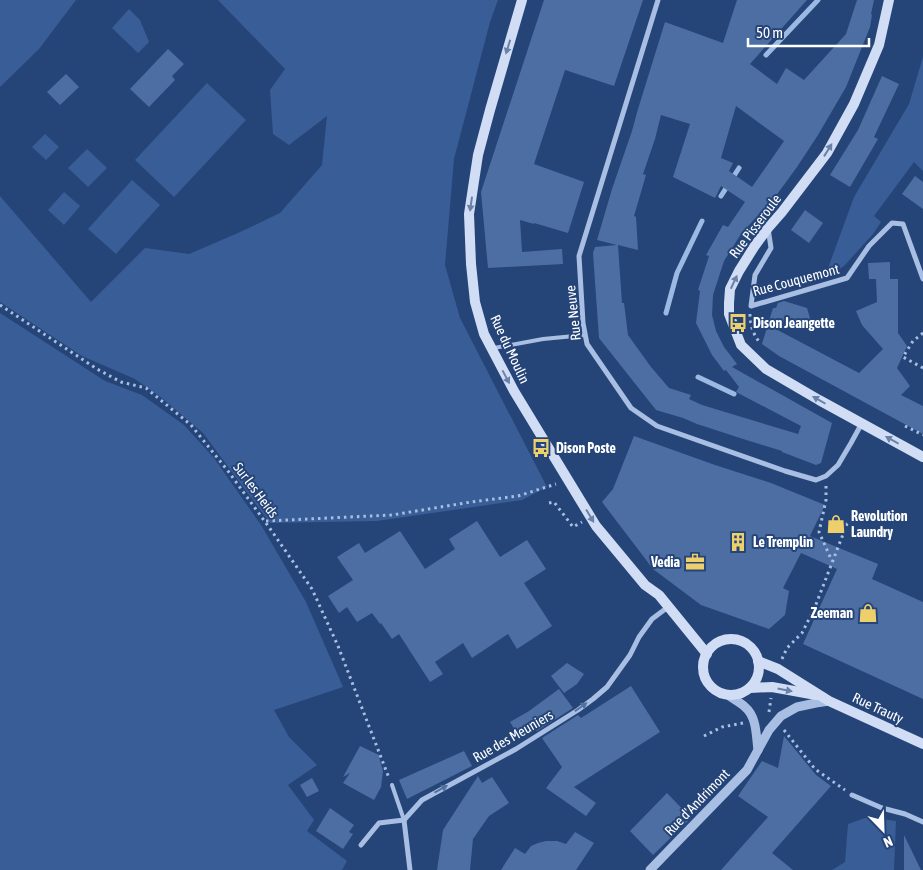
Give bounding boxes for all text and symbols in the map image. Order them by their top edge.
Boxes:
scale bar [748,15,869,47]
text: 50 m [756,24,783,41]
one-way arrow [504,39,512,54]
one-way arrow [824,143,833,157]
street label: Rue Pisseroule [726,191,784,261]
one-way arrow [466,197,474,213]
street label: Rue Couquemont [751,261,841,299]
one-way arrow [729,274,738,289]
street label: Rue Neuve [562,285,584,341]
street label: Rue du Moulin [487,312,533,386]
bus stop icon: Dison Jeangette [727,312,749,334]
place label: Dison Jeangette [753,315,835,331]
one-way arrow [502,371,511,384]
one-way arrow [813,395,826,404]
one-way arrow [886,436,899,445]
bus stop icon: Dison Poste [530,437,552,459]
place label: Dison Poste [556,440,616,456]
street label: Sur les Heids [230,459,282,521]
place label: Revolution Laundry [851,508,908,540]
one-way arrow [586,510,595,523]
shop icon: Revolution Laundry [825,513,847,535]
building icon: Le Tremplin [727,531,749,553]
place label: Le Tremplin [753,534,813,550]
office icon: Vedia [684,551,706,573]
place label: Vedia [650,554,680,570]
shop icon: Zeeman [857,602,879,624]
place label: Zeeman [811,605,853,621]
one-way arrow [778,686,793,694]
street label: Rue Trauty [850,689,906,727]
one-way arrow [574,702,588,712]
street label: Rue des Meuniers [470,707,556,765]
street label: Rue d'Andrimont [661,765,733,839]
one-way arrow [434,785,448,794]
north arrow [858,805,908,855]
text: N [881,833,895,851]

